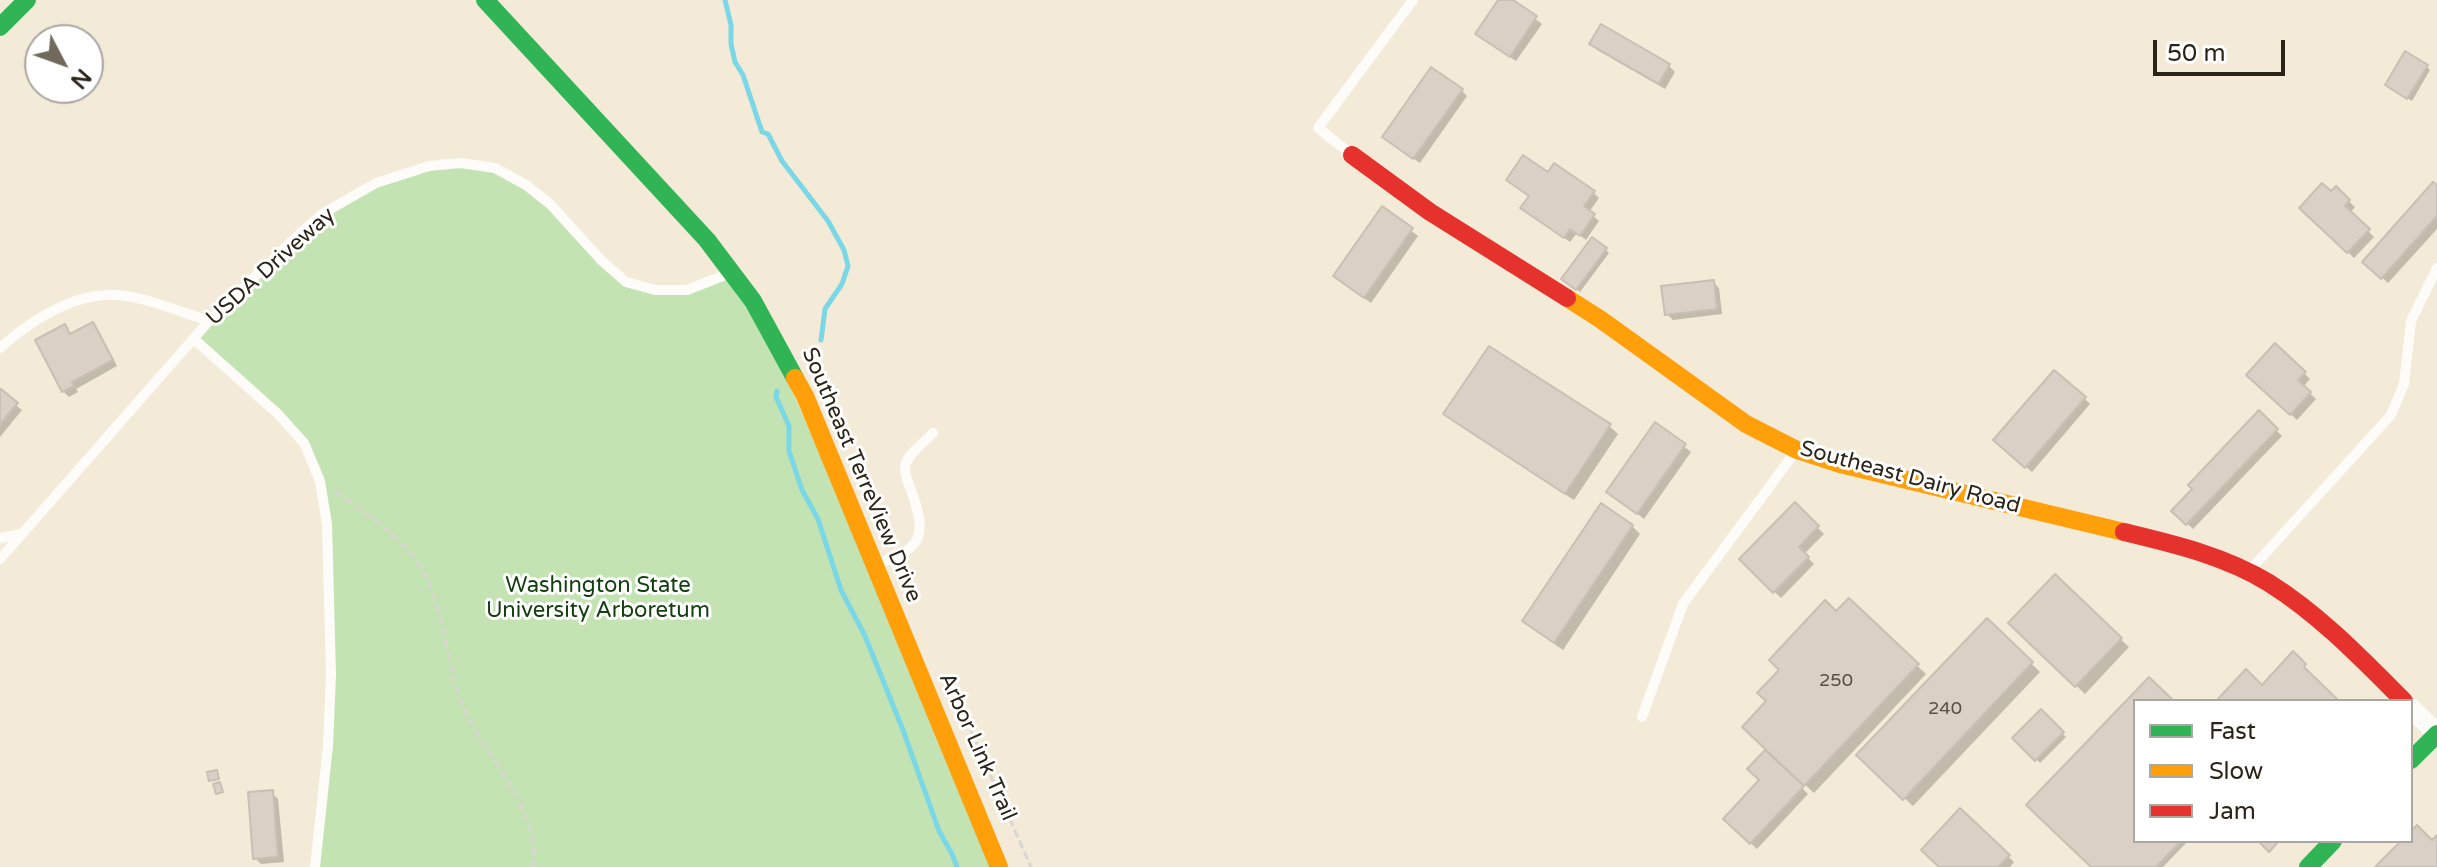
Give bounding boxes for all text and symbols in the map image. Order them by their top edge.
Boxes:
north arrow [24,24,104,104]
scale bar [2157,24,2289,74]
text: 50 m [2167,39,2225,68]
text: N [65,63,96,94]
street label: USDA Driveway [201,202,341,332]
street label: Southeast TerreView Drive [795,344,927,606]
street label: Southeast Dairy Road [1797,436,2023,520]
park label: Washington State University Arboretum [486,573,710,624]
street label: Arbor Link Trail [933,669,1021,825]
house number: 250 [1819,670,1853,692]
house number: 240 [1928,698,1962,720]
legend [2133,699,2413,843]
text: Fast [2209,717,2256,746]
text: Slow [2209,757,2263,786]
text: Jam [2209,797,2256,826]

